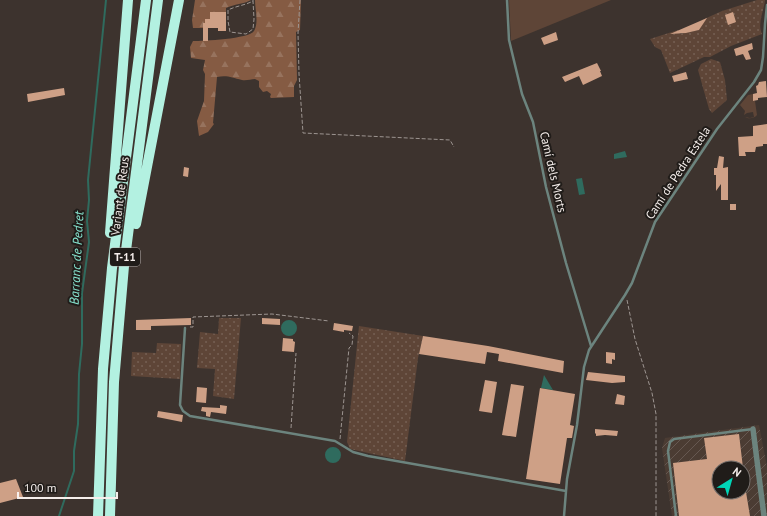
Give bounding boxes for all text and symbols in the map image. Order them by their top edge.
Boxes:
street label: Camí de Pedra Estela [642,124,713,222]
street label: Camí dels Morts [537,130,570,214]
street label: Variant de Reus [107,156,132,237]
water label: Barranc de Pedret [66,210,87,305]
road number: T-11 [110,248,140,266]
north arrow [711,460,751,500]
text: N [730,464,744,480]
scale bar [18,474,117,500]
text: 100 m [24,480,57,495]

